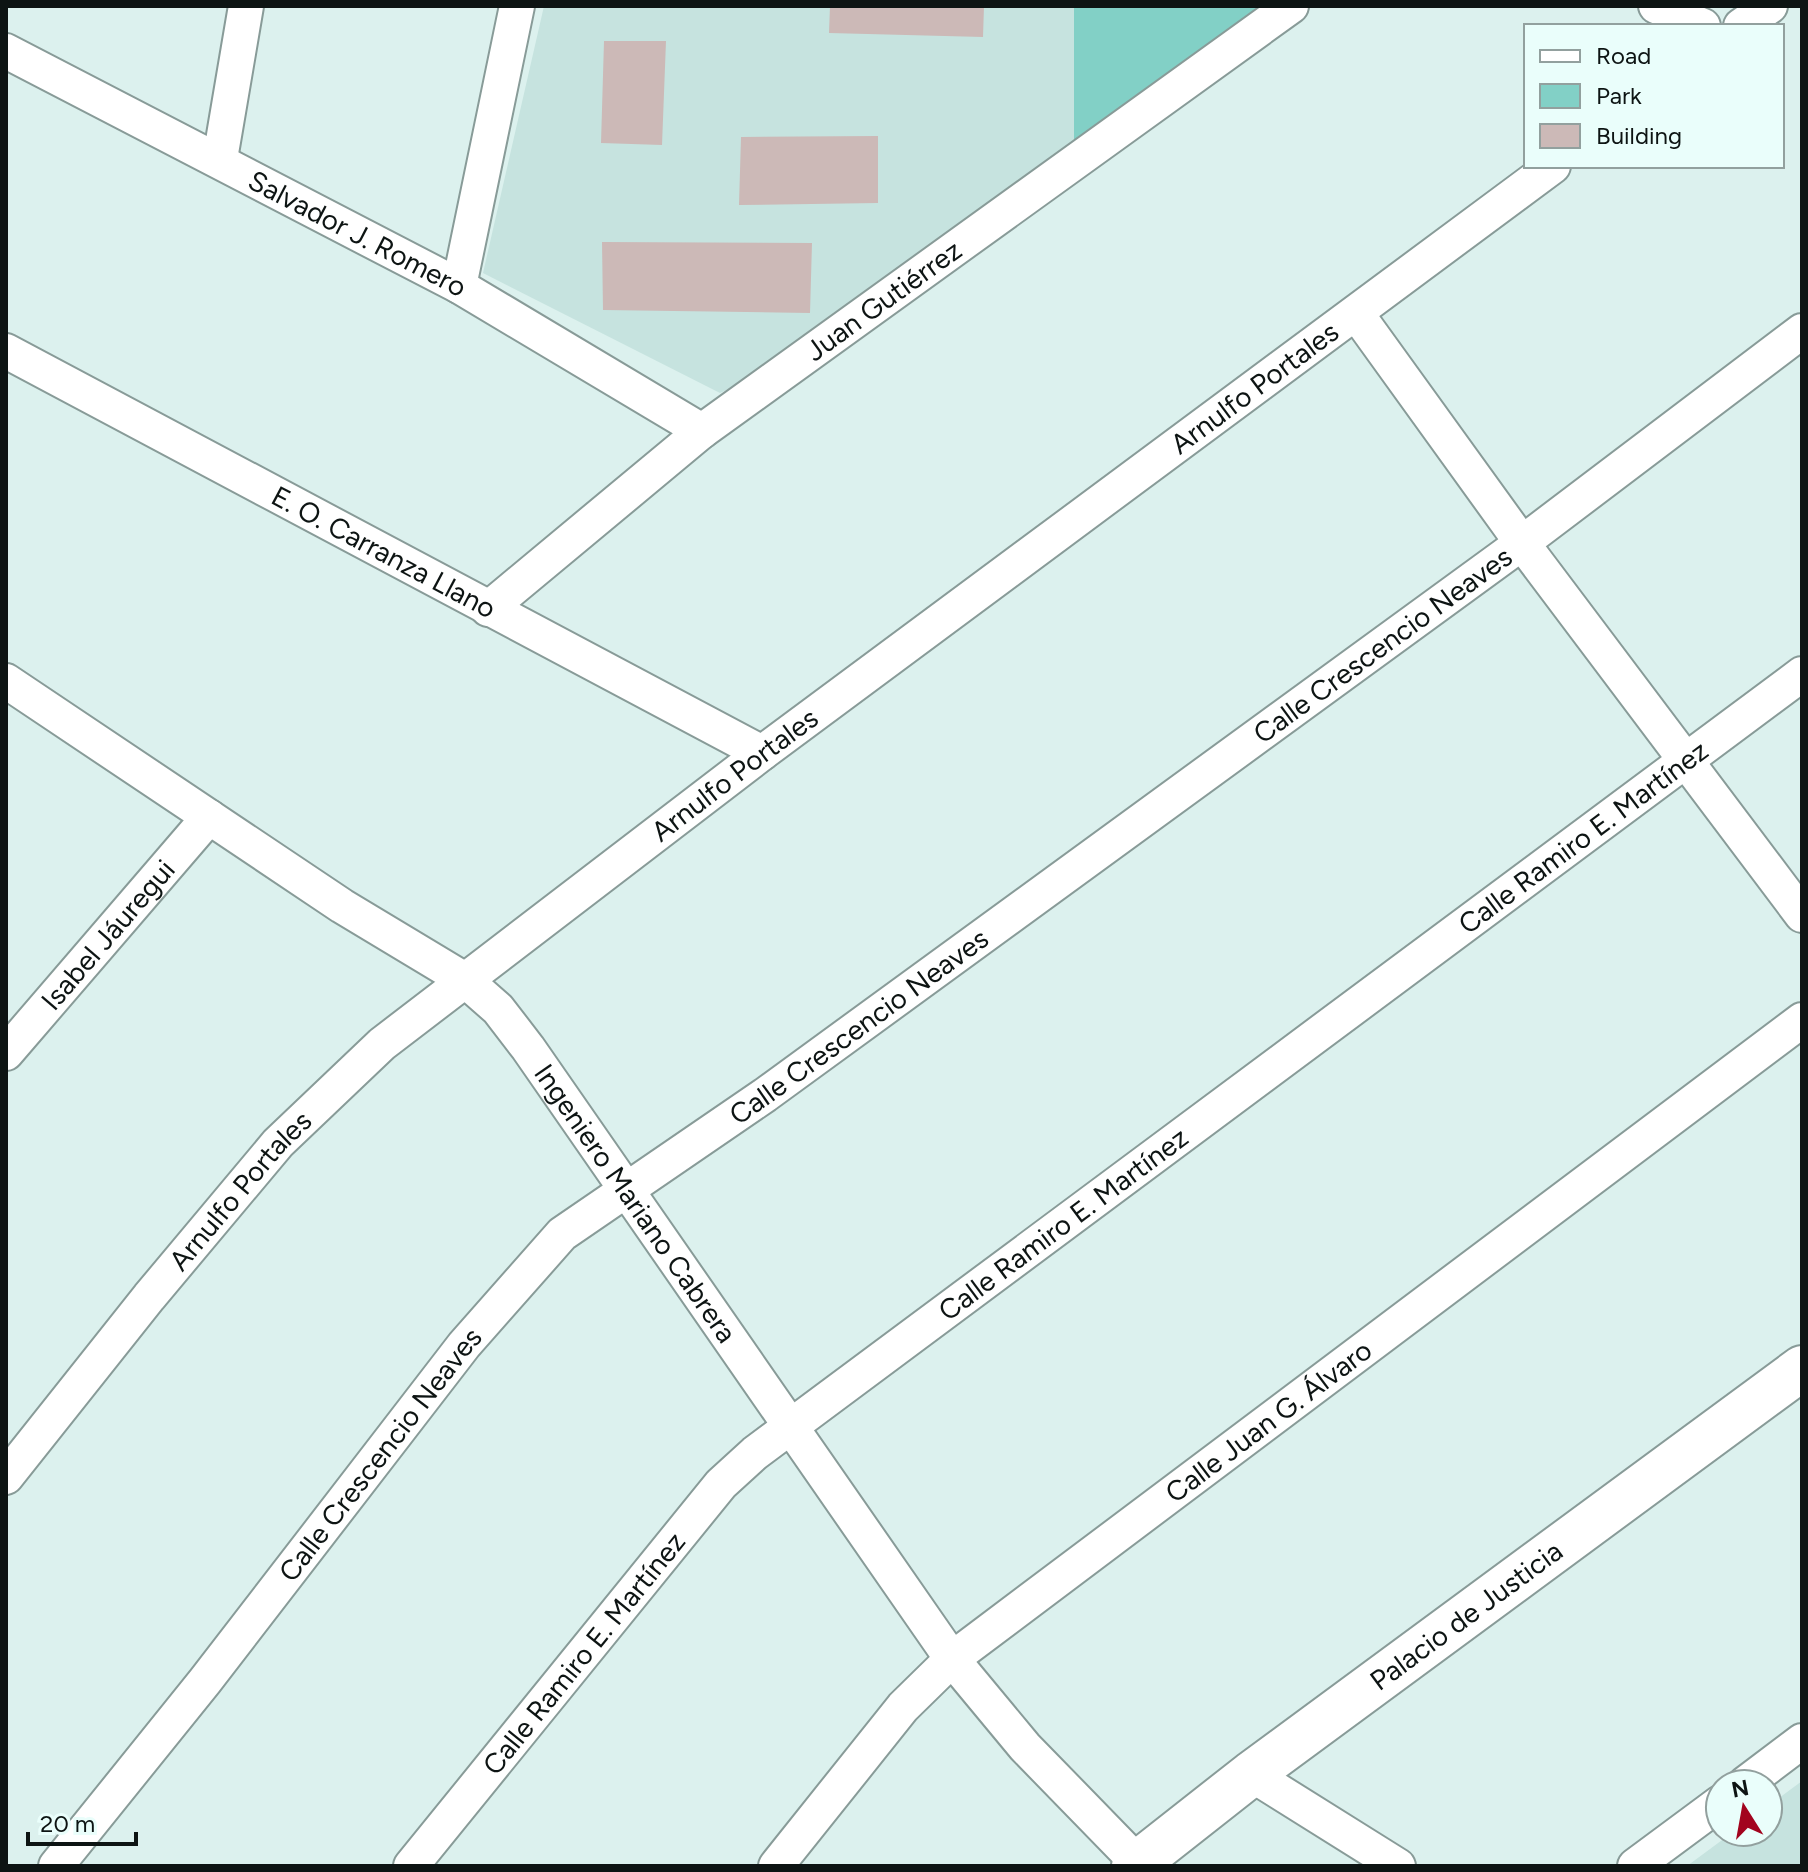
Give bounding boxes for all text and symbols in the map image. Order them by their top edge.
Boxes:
legend [1524,24,1784,168]
text: Road [1596,41,1651,70]
text: Park [1596,81,1642,110]
text: Building [1596,121,1682,150]
street label: Salvador J. Romero [243,163,472,304]
street label: Juan Gutiérrez [799,232,968,368]
street label: Arnulfo Portales [1164,314,1345,461]
street label: E. O. Carranza Llano [266,478,502,625]
street label: Calle Crescencio Neaves [1246,539,1518,750]
street label: Arnulfo Portales [644,701,824,849]
street label: Calle Ramiro E. Martínez [1452,733,1714,941]
street label: Isabel Jáuregui [34,853,182,1017]
street label: Calle Crescencio Neaves [723,921,995,1131]
street label: Ingeniero Mariano Cabrera [527,1057,744,1349]
street label: Arnulfo Portales [162,1104,318,1277]
street label: Calle Ramiro E. Martínez [932,1120,1195,1328]
street label: Calle Crescencio Neaves [271,1320,489,1588]
street label: Calle Juan G. Álvaro [1159,1333,1378,1510]
street label: Calle Ramiro E. Martínez [475,1525,692,1781]
street label: Palacio de Justicia [1363,1534,1569,1698]
north arrow [1704,1768,1784,1848]
text: N [1729,1774,1751,1804]
scale bar [28,1796,136,1846]
text: 20 m [40,1809,95,1838]

